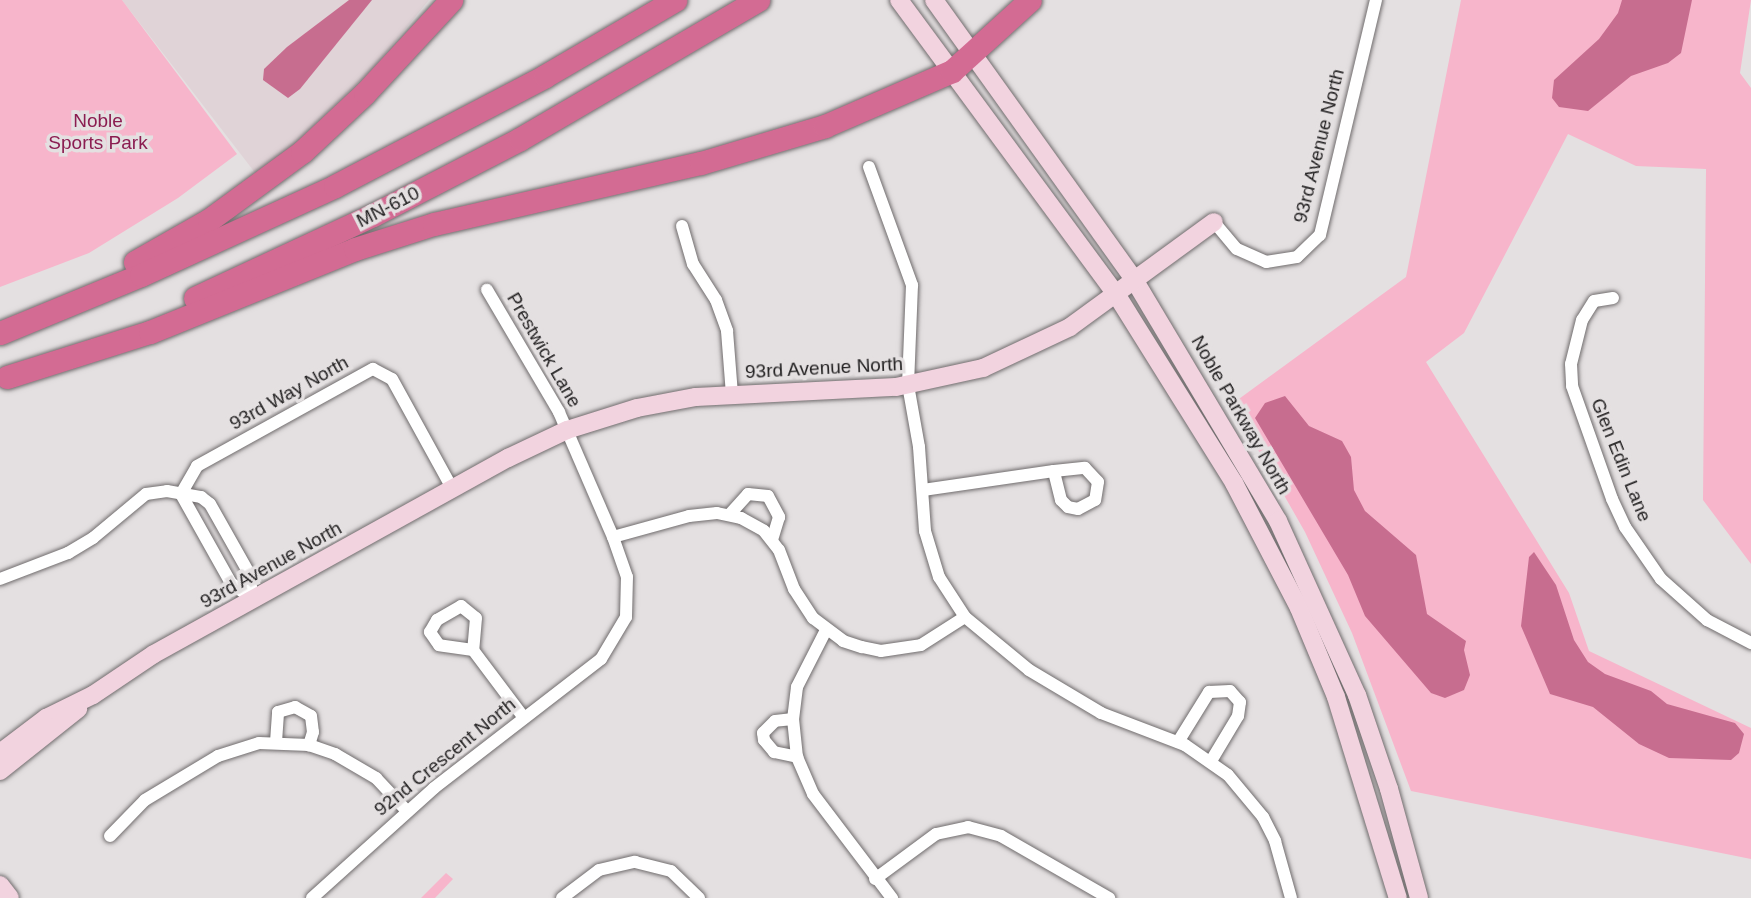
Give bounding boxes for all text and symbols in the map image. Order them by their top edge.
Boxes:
street label: 93rd Avenue North [1289,66,1349,226]
park label: Noble Sports Park [48,110,148,154]
street label: MN-610 [353,182,423,232]
street label: Prestwick Lane [502,289,586,411]
street label: Noble Parkway North [1186,332,1296,498]
street label: 93rd Way North [226,351,352,435]
street label: 93rd Avenue North [744,352,904,384]
street label: Glen Edin Lane [1586,395,1656,525]
street label: 93rd Avenue North [196,516,346,614]
street label: 92nd Crescent North [370,693,520,821]

